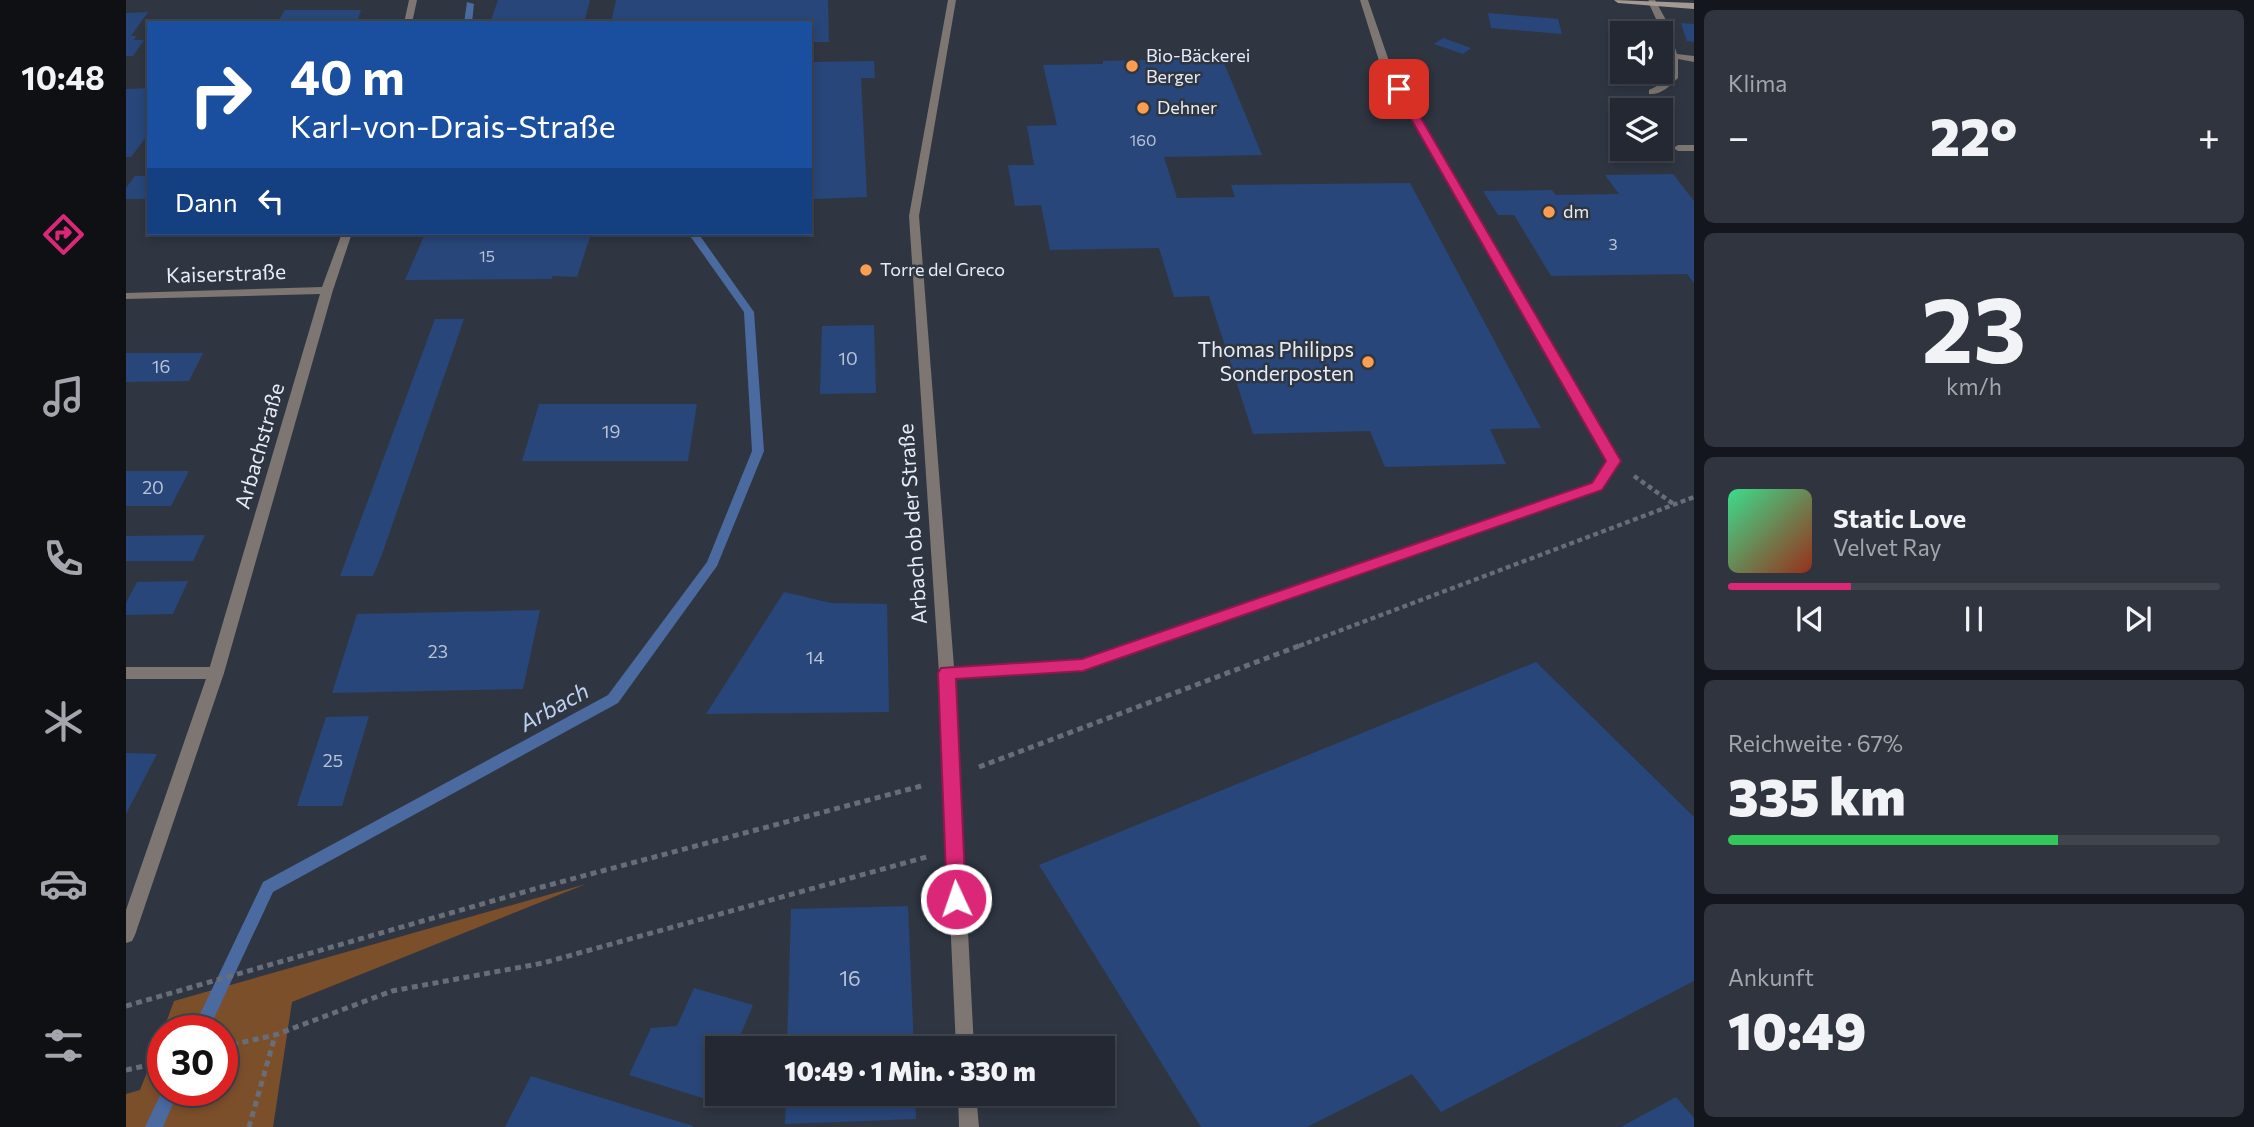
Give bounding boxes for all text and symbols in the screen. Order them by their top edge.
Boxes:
map controls [1610,21,1673,161]
button: sound [1610,21,1673,84]
place label: Bio-Bäckerei Berger [1146,44,1250,87]
text: 40 m [290,45,405,105]
icon: right [175,49,266,140]
text: 10:48 [21,57,105,97]
marker: Bio-Bäckerei Berger [1124,58,1140,74]
pin [1369,59,1429,119]
text: Klima [1728,69,1787,97]
icon: arrive [1380,70,1418,108]
place label: Dehner [1157,96,1217,118]
button: layers [1610,98,1673,161]
marker: Dehner [1135,100,1151,116]
text: 22° [1930,103,2017,167]
text: Karl-von-Drais-Straße [290,105,616,145]
text: − [1728,112,1750,159]
text: + [2198,112,2220,159]
house number: 160 [1130,130,1157,149]
icon: left [252,182,290,220]
text: Dann [175,186,238,217]
place label: dm [1563,200,1589,222]
marker: dm [1541,204,1557,220]
icon: directions [39,210,88,259]
house number: 3 [1608,234,1618,253]
house number: 15 [479,246,495,265]
street label: Kaiserstraße [165,258,286,287]
place label: Torre del Greco [880,258,1005,280]
marker: Torre del Greco [858,262,874,278]
text: 23 [1922,270,2026,382]
place label: Thomas Philipps Sonderposten [1198,336,1354,385]
house number: 10 [838,347,858,369]
marker: Thomas Philipps Sonderposten [1360,354,1376,370]
house number: 16 [152,355,170,377]
icon: music [39,372,88,421]
text: km/h [1946,372,2002,400]
street label: Arbachstraße [229,380,288,511]
house number: 19 [602,420,620,442]
street label: Arbach ob der Straße [892,423,931,625]
house number: 20 [142,476,164,498]
text: Static Love [1833,502,1966,533]
text: Velvet Ray [1833,533,1941,561]
icon: phone [39,534,88,583]
icon: previous [1791,600,1829,638]
icon: pause [1955,600,1993,638]
icon: next [2119,600,2157,638]
house number: 23 [428,640,448,662]
house number: 14 [806,646,824,668]
water label: Arbach [513,676,593,737]
icon: climate [39,697,88,746]
text: Reichweite · 67% [1728,729,1903,757]
house number: 25 [323,749,343,771]
text: 335 km [1728,763,1906,827]
icon: car [39,859,88,908]
position arrow [919,862,993,936]
text: Ankunft [1728,963,1814,991]
house number: 16 [839,965,861,990]
text: 10:49 [1728,997,1866,1061]
speed limit sign: 30 [147,1015,238,1106]
icon: filters [39,1021,88,1070]
text: 10:49 · 1 Min. · 330 m [784,1055,1036,1086]

